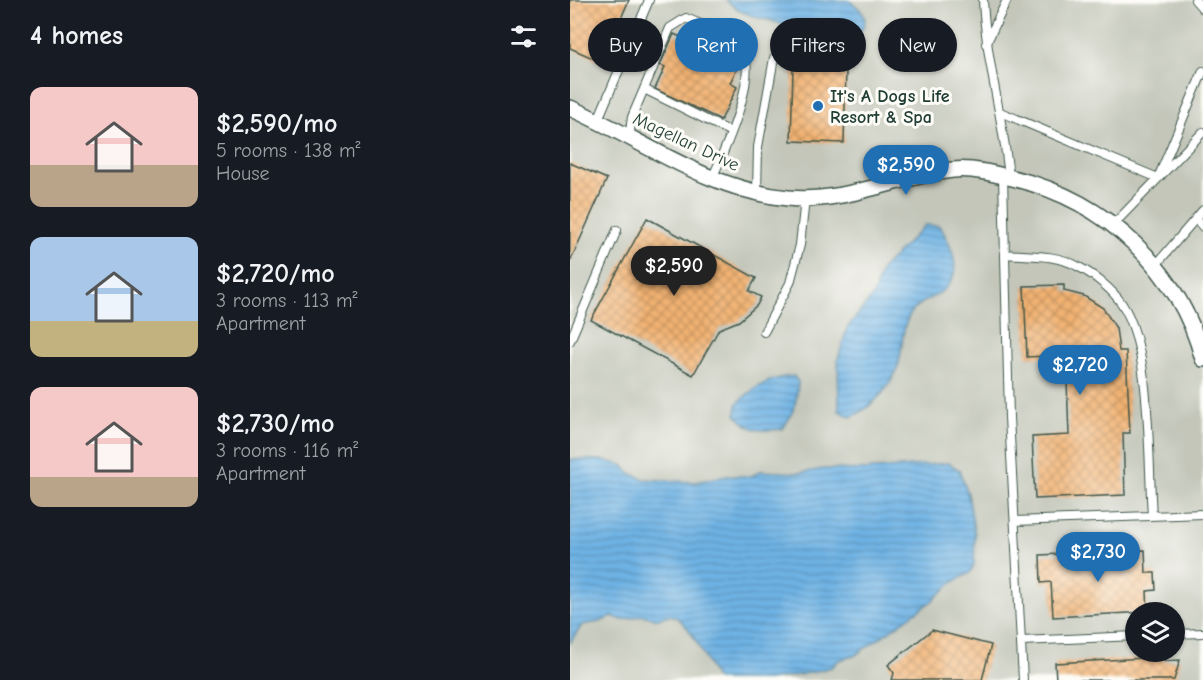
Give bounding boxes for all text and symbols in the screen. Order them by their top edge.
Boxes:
chip: Buy [588,18,663,72]
chip: Rent [675,18,758,72]
chip: Filters [770,18,866,72]
chip: New [878,18,957,72]
icon: filters [507,20,540,53]
text: 4 homes [30,21,123,51]
place label: It's A Dogs Life Resort & Spa [830,86,950,128]
marker: It's A Dogs Life Resort & Spa [811,99,825,113]
street label: Magellan Drive [630,108,742,176]
text: $2,590/mo [216,109,337,139]
icon: home [78,111,150,183]
text: 5 rooms · 138 m² [216,139,361,162]
pin: $2,590 [857,145,955,196]
text: $2,590 [877,153,935,176]
text: House [216,162,270,185]
pin: $2,590 [625,246,723,297]
text: $2,590 [645,254,703,277]
text: $2,720/mo [216,259,335,289]
icon: home [78,261,150,333]
text: 3 rooms · 113 m² [216,289,357,312]
text: Apartment [216,312,306,335]
pin: $2,720 [1031,345,1129,396]
text: $2,720 [1052,353,1108,376]
text: $2,730/mo [216,409,334,439]
icon: home [78,411,150,483]
text: 3 rooms · 116 m² [216,439,358,462]
text: Apartment [216,462,306,485]
pin: $2,730 [1049,532,1147,583]
text: $2,730 [1070,540,1126,563]
map controls [1125,602,1185,662]
button: layers [1125,602,1185,662]

